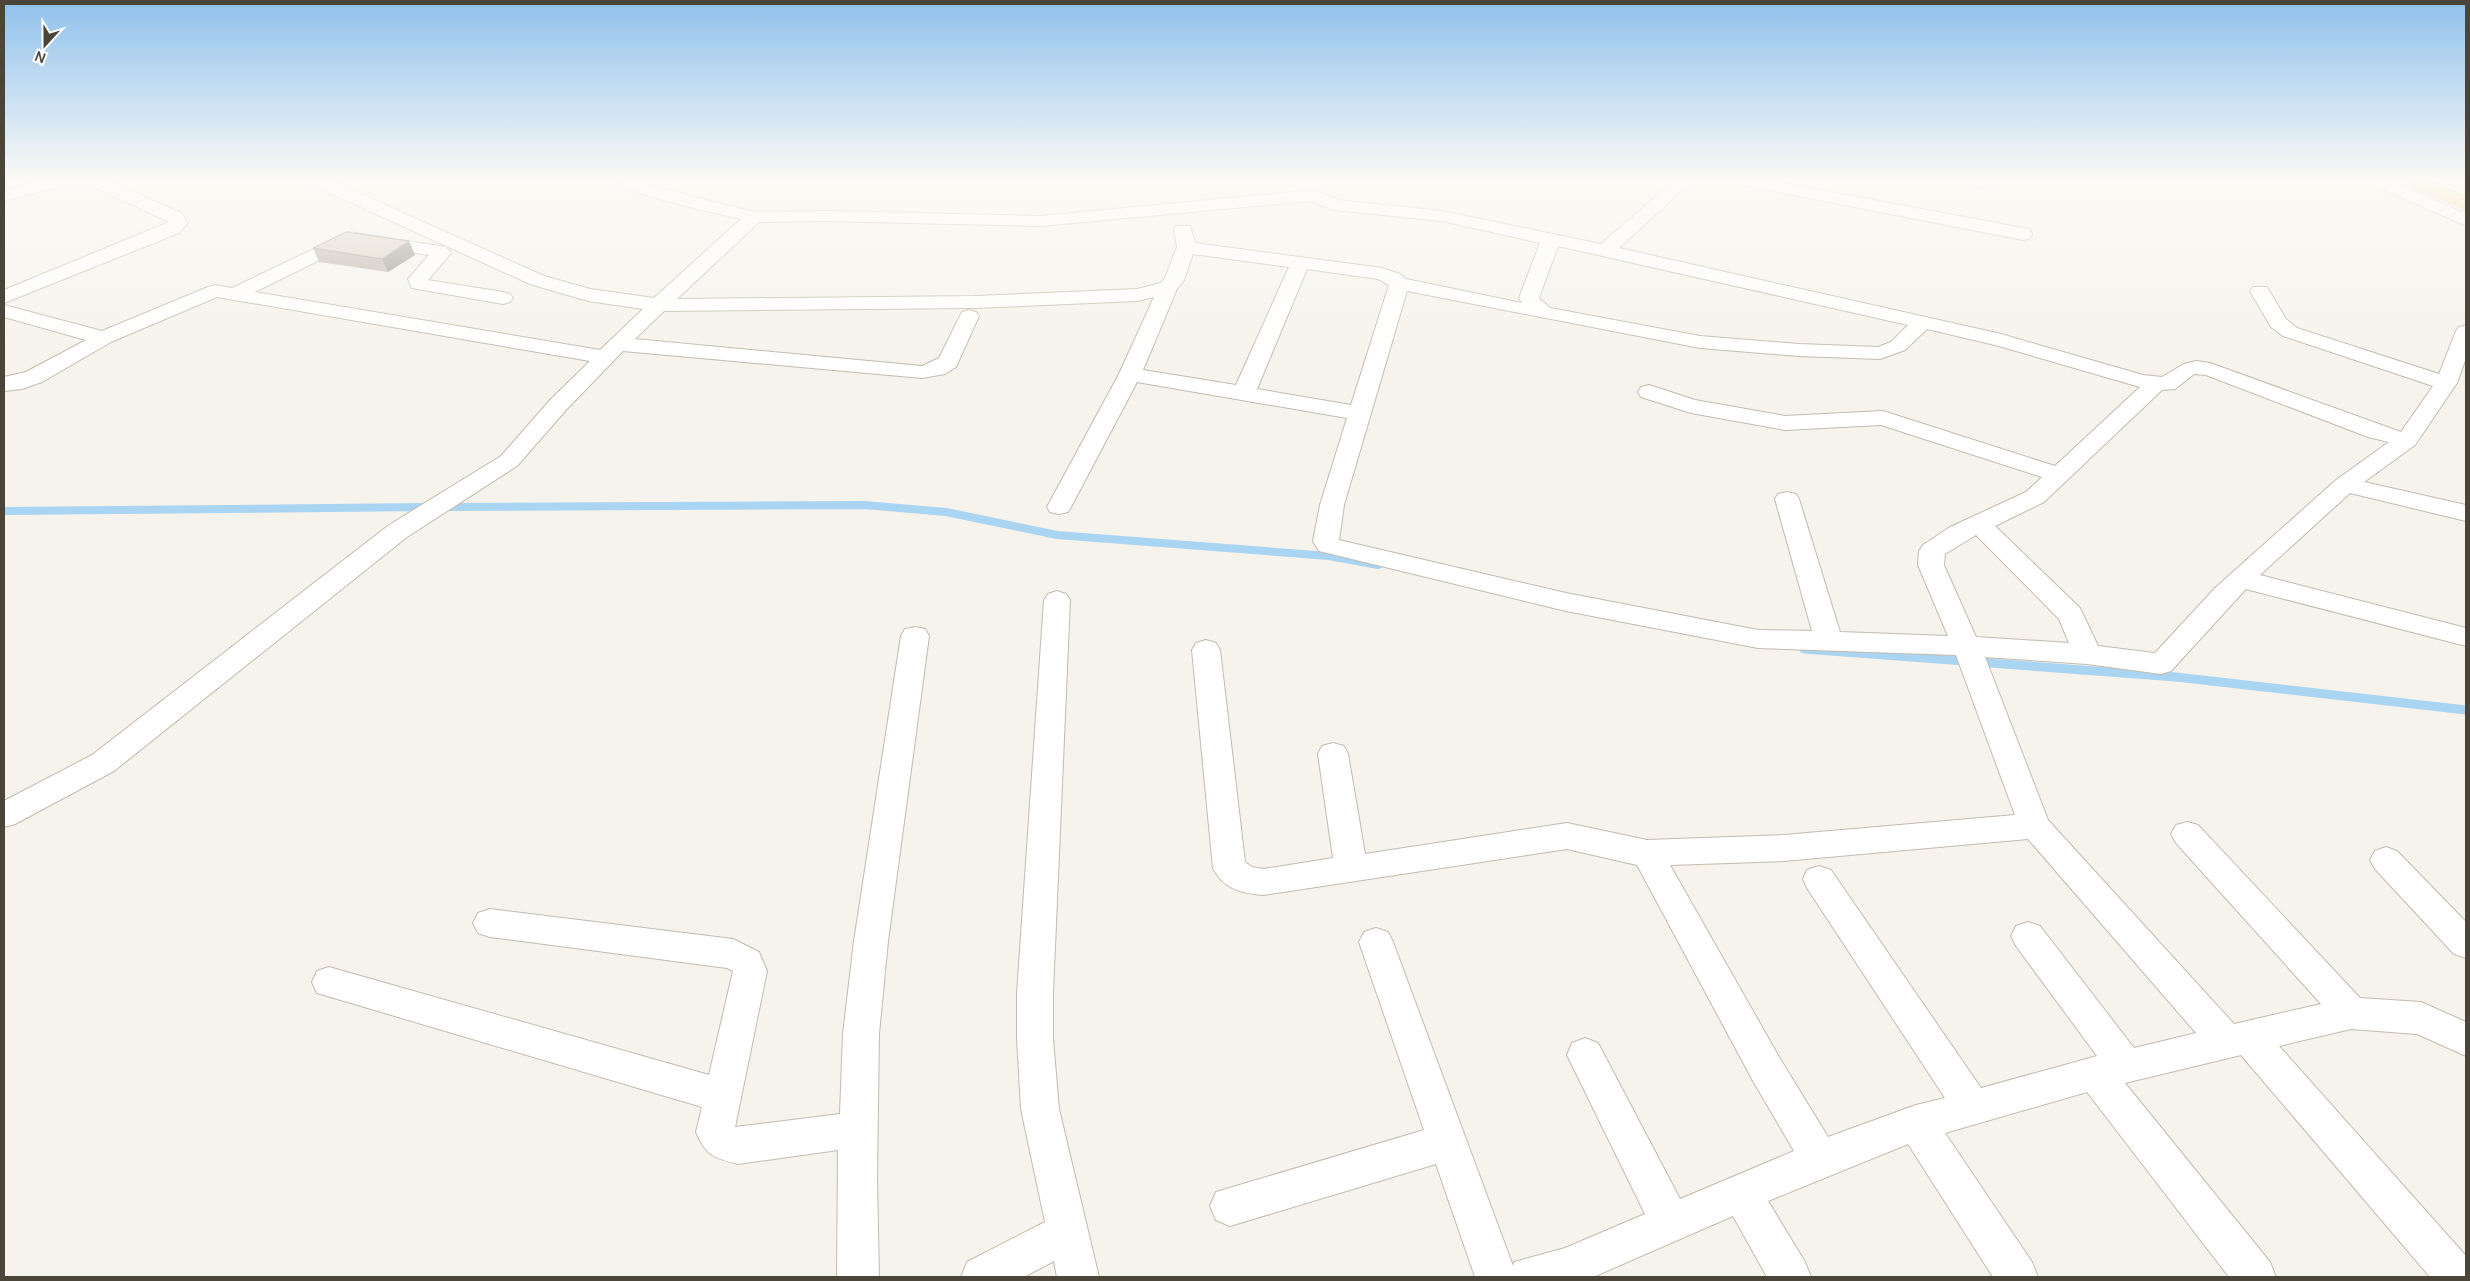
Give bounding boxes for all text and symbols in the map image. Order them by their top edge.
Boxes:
north arrow [20,20,70,70]
text: N [32,47,48,68]

